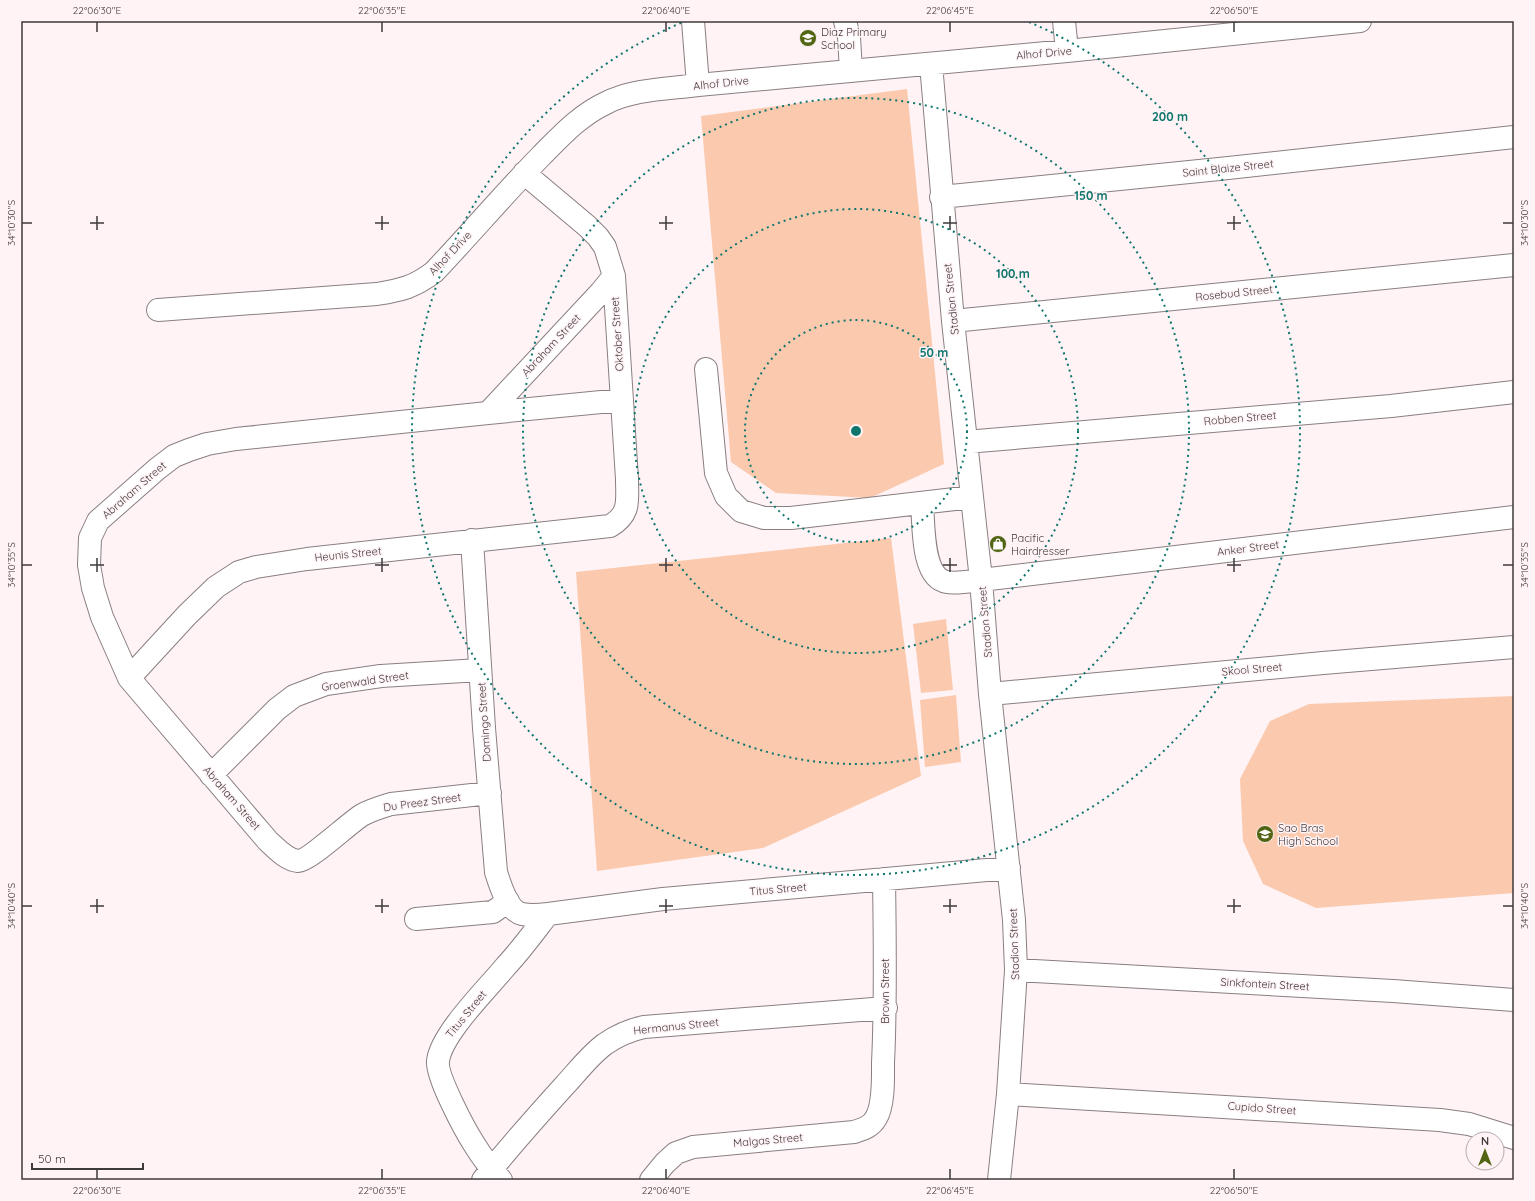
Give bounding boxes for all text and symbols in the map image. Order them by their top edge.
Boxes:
text: 22°06'30"E [73,4,121,17]
text: 22°06'35"E [358,4,406,17]
text: 22°06'40"E [642,4,691,17]
text: 22°06'45"E [926,4,974,17]
text: 22°06'50"E [1210,4,1259,17]
place label: Diaz Primary School [821,25,887,52]
school or university icon: Diaz Primary School [798,28,818,48]
street label: Alhof Drive [1016,44,1072,62]
street label: Alhof Drive [692,73,750,93]
text: 200 m [1152,109,1188,124]
street label: Saint Blaize Street [1182,156,1274,180]
text: 150 m [1074,188,1108,203]
text: 34°10'30"S [5,200,18,246]
text: 34°10'30"S [1518,200,1531,246]
street label: Alhof Drive [426,228,474,278]
street label: Stadion Street [940,262,962,335]
text: 100 m [996,266,1030,281]
street label: Rosebud Street [1194,282,1274,304]
street label: Oktober Street [607,296,627,372]
street label: Abraham Street [518,311,584,379]
text: 50 m [920,345,948,360]
street label: Robben Street [1203,408,1277,428]
centre of rings [849,424,863,438]
street label: Abraham Street [99,458,169,522]
place label: Pacific Hairdresser [1011,531,1070,558]
shop icon: Pacific Hairdresser [988,534,1008,554]
street label: Anker Street [1216,537,1280,559]
text: 34°10'35"S [5,542,18,588]
text: 34°10'35"S [1518,542,1531,588]
street label: Heunis Street [314,543,382,564]
street label: Stadion Street [975,585,995,658]
street label: Skool Street [1221,659,1283,679]
street label: Groenwald Street [320,668,410,694]
street label: Domingo Street [474,681,494,762]
street label: Abraham Street [200,763,264,833]
street label: Du Preez Street [382,790,462,814]
place label: Sao Bras High School [1278,821,1338,848]
school or university icon: Sao Bras High School [1255,824,1275,844]
street label: Titus Street [749,880,807,898]
text: 34°10'40"S [5,883,18,929]
text: 34°10'40"S [1518,883,1531,929]
street label: Stadion Street [1006,908,1022,980]
street label: Brown Street [878,958,892,1024]
street label: Sinkfontein Street [1220,975,1310,993]
street label: Titus Street [443,987,490,1041]
street label: Hermanus Street [633,1015,720,1037]
street label: Cupido Street [1227,1099,1297,1117]
street label: Malgas Street [733,1130,804,1150]
north arrow [1465,1131,1505,1171]
text: N [1481,1134,1489,1148]
scale bar [32,1145,143,1171]
text: 50 m [38,1151,66,1166]
text: 22°06'30"E [73,1184,121,1197]
text: 22°06'35"E [358,1184,406,1197]
text: 22°06'40"E [642,1184,691,1197]
text: 22°06'45"E [926,1184,974,1197]
text: 22°06'50"E [1210,1184,1259,1197]

